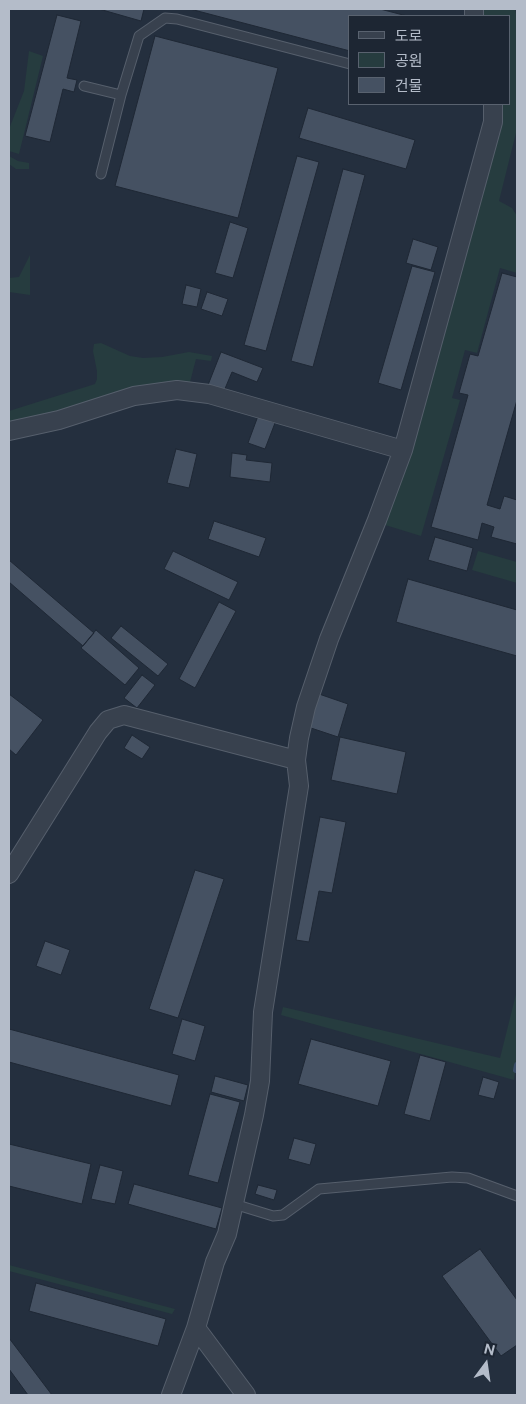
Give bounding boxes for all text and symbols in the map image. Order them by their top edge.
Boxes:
legend [348,15,511,105]
text: 도로 [395,27,423,44]
text: 공원 [395,52,423,69]
text: 건물 [395,77,423,94]
north arrow [461,1339,511,1389]
text: N [482,1340,497,1359]

